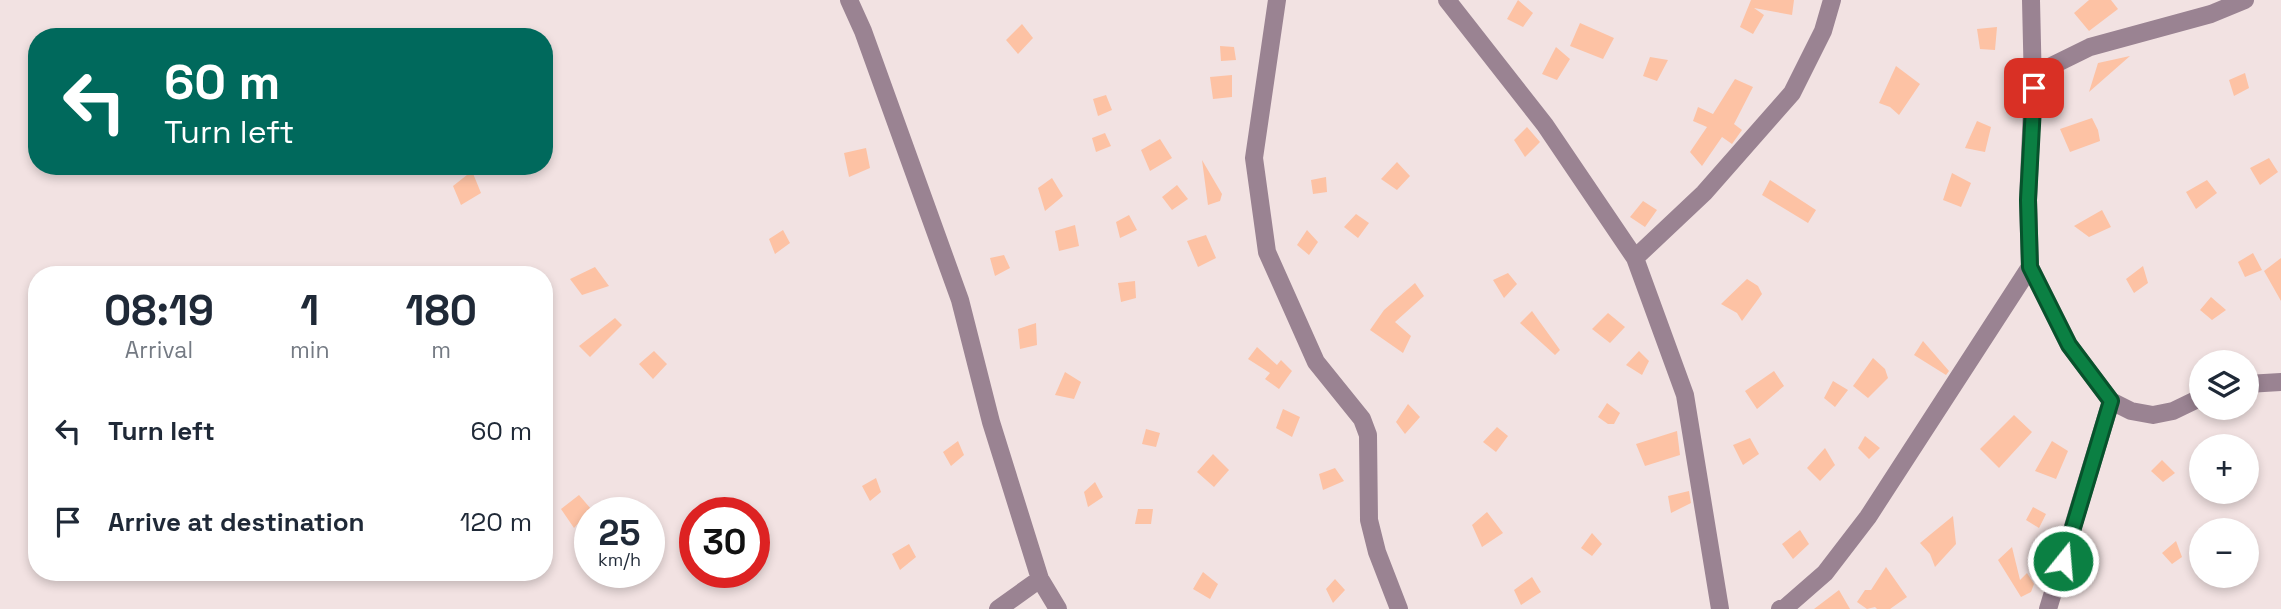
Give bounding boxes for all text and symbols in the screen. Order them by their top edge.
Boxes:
text: 60 m [164,51,280,113]
icon: left [49,56,140,147]
pin [2004,58,2064,118]
icon: arrive [2015,69,2053,107]
text: Turn left [164,112,294,152]
text: 08:19 [104,284,214,337]
text: 1 [300,284,319,337]
text: 180 [406,284,477,337]
text: Arrival [125,335,193,365]
text: min [290,335,329,365]
text: m [431,335,451,365]
map controls [2189,350,2259,588]
button: layers [2189,350,2259,420]
icon: left [49,412,87,450]
text: Turn left [108,414,215,448]
text: 60 m [470,414,532,448]
button: + [2189,434,2259,504]
speed limit sign: 30 [679,497,770,588]
icon: arrive [49,503,87,541]
text: Arrive at destination [108,505,365,539]
text: 120 m [460,505,532,539]
text: 25 [599,511,640,555]
button: − [2189,518,2259,588]
position arrow [2026,524,2100,598]
text: km/h [598,548,641,571]

